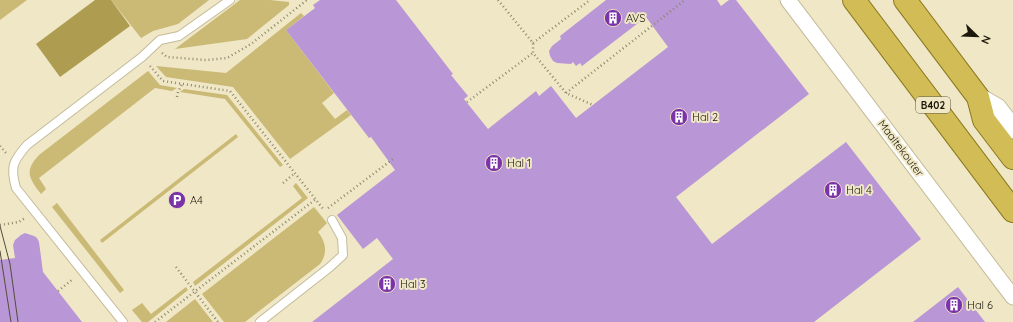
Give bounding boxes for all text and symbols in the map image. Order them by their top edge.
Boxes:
building icon: AVS [603,8,623,28]
place label: AVS [626,11,646,25]
north arrow [957,16,997,56]
text: N [978,33,994,46]
road number: B402 [916,97,950,113]
building icon: Hal 2 [669,107,689,127]
place label: Hal 2 [692,110,718,124]
street label: Maaltekouter [875,117,927,180]
building icon: Hal 1 [484,153,504,173]
place label: Hal 1 [507,156,531,170]
building icon: Hal 4 [823,180,843,200]
place label: Hal 4 [846,183,872,197]
parking icon: A4 [167,190,187,210]
place label: A4 [190,193,203,207]
building icon: Hal 3 [377,274,397,294]
place label: Hal 3 [400,277,426,291]
building icon: Hal 6 [944,295,964,315]
place label: Hal 6 [967,298,993,312]

